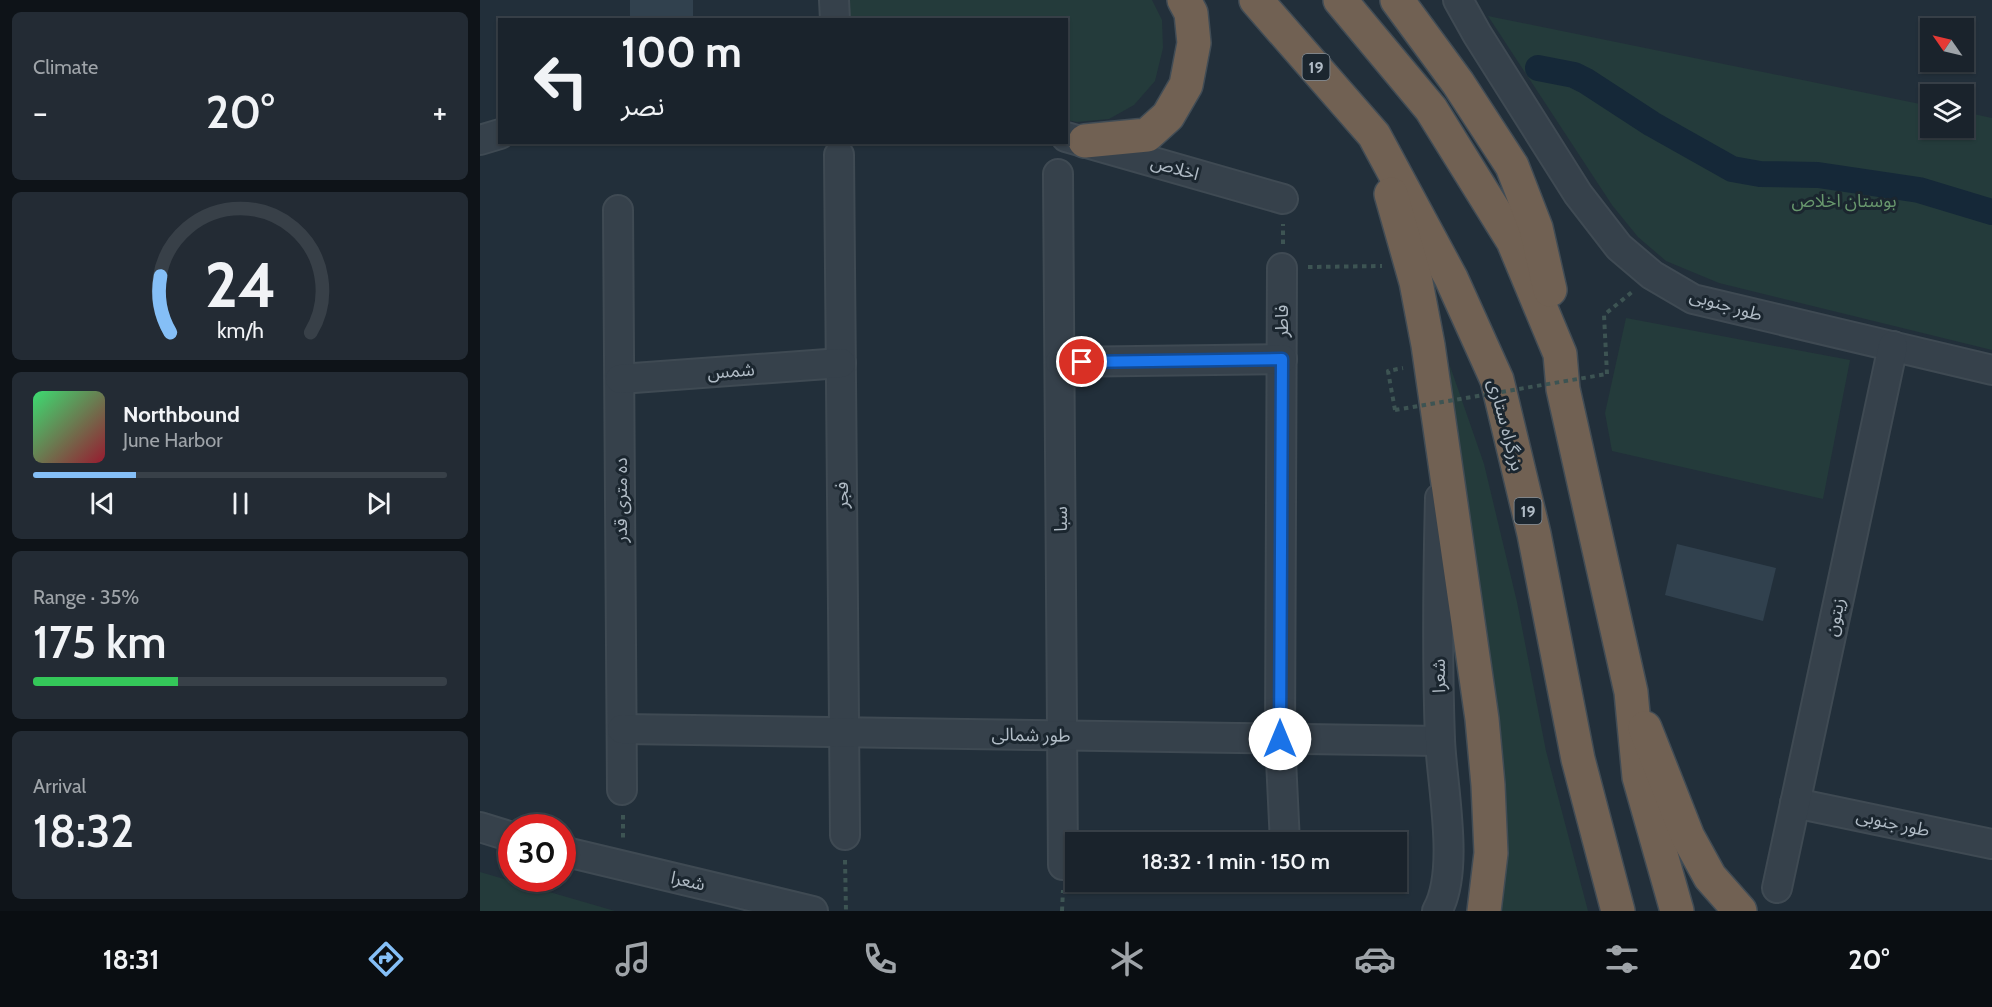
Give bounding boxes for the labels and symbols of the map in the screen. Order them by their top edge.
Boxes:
north arrow [1920,18,1974,72]
road number: 19 [1302,54,1330,80]
street label: اخلاص [1148,151,1202,185]
park label: بوستان اخلاص [1792,190,1896,212]
street label: طور جنوبی [1687,284,1765,326]
street label: فاطر [1271,305,1293,338]
pin [1056,336,1107,387]
street label: شمس [707,358,755,384]
street label: بزرگراه ستاری [1483,377,1529,473]
street label: ده متری قدر [610,457,632,544]
street label: فجر [831,482,853,509]
road number: 19 [1514,498,1542,524]
street label: سبا [1050,506,1072,532]
street label: زیتون [1820,596,1850,638]
street label: شعرا [1428,659,1450,693]
position arrow [1248,707,1312,771]
street label: طور شمالی [991,723,1071,747]
street label: طور جنوبی [1854,804,1932,842]
speed limit sign: 30 [498,814,576,892]
street label: شعرا [669,866,707,896]

